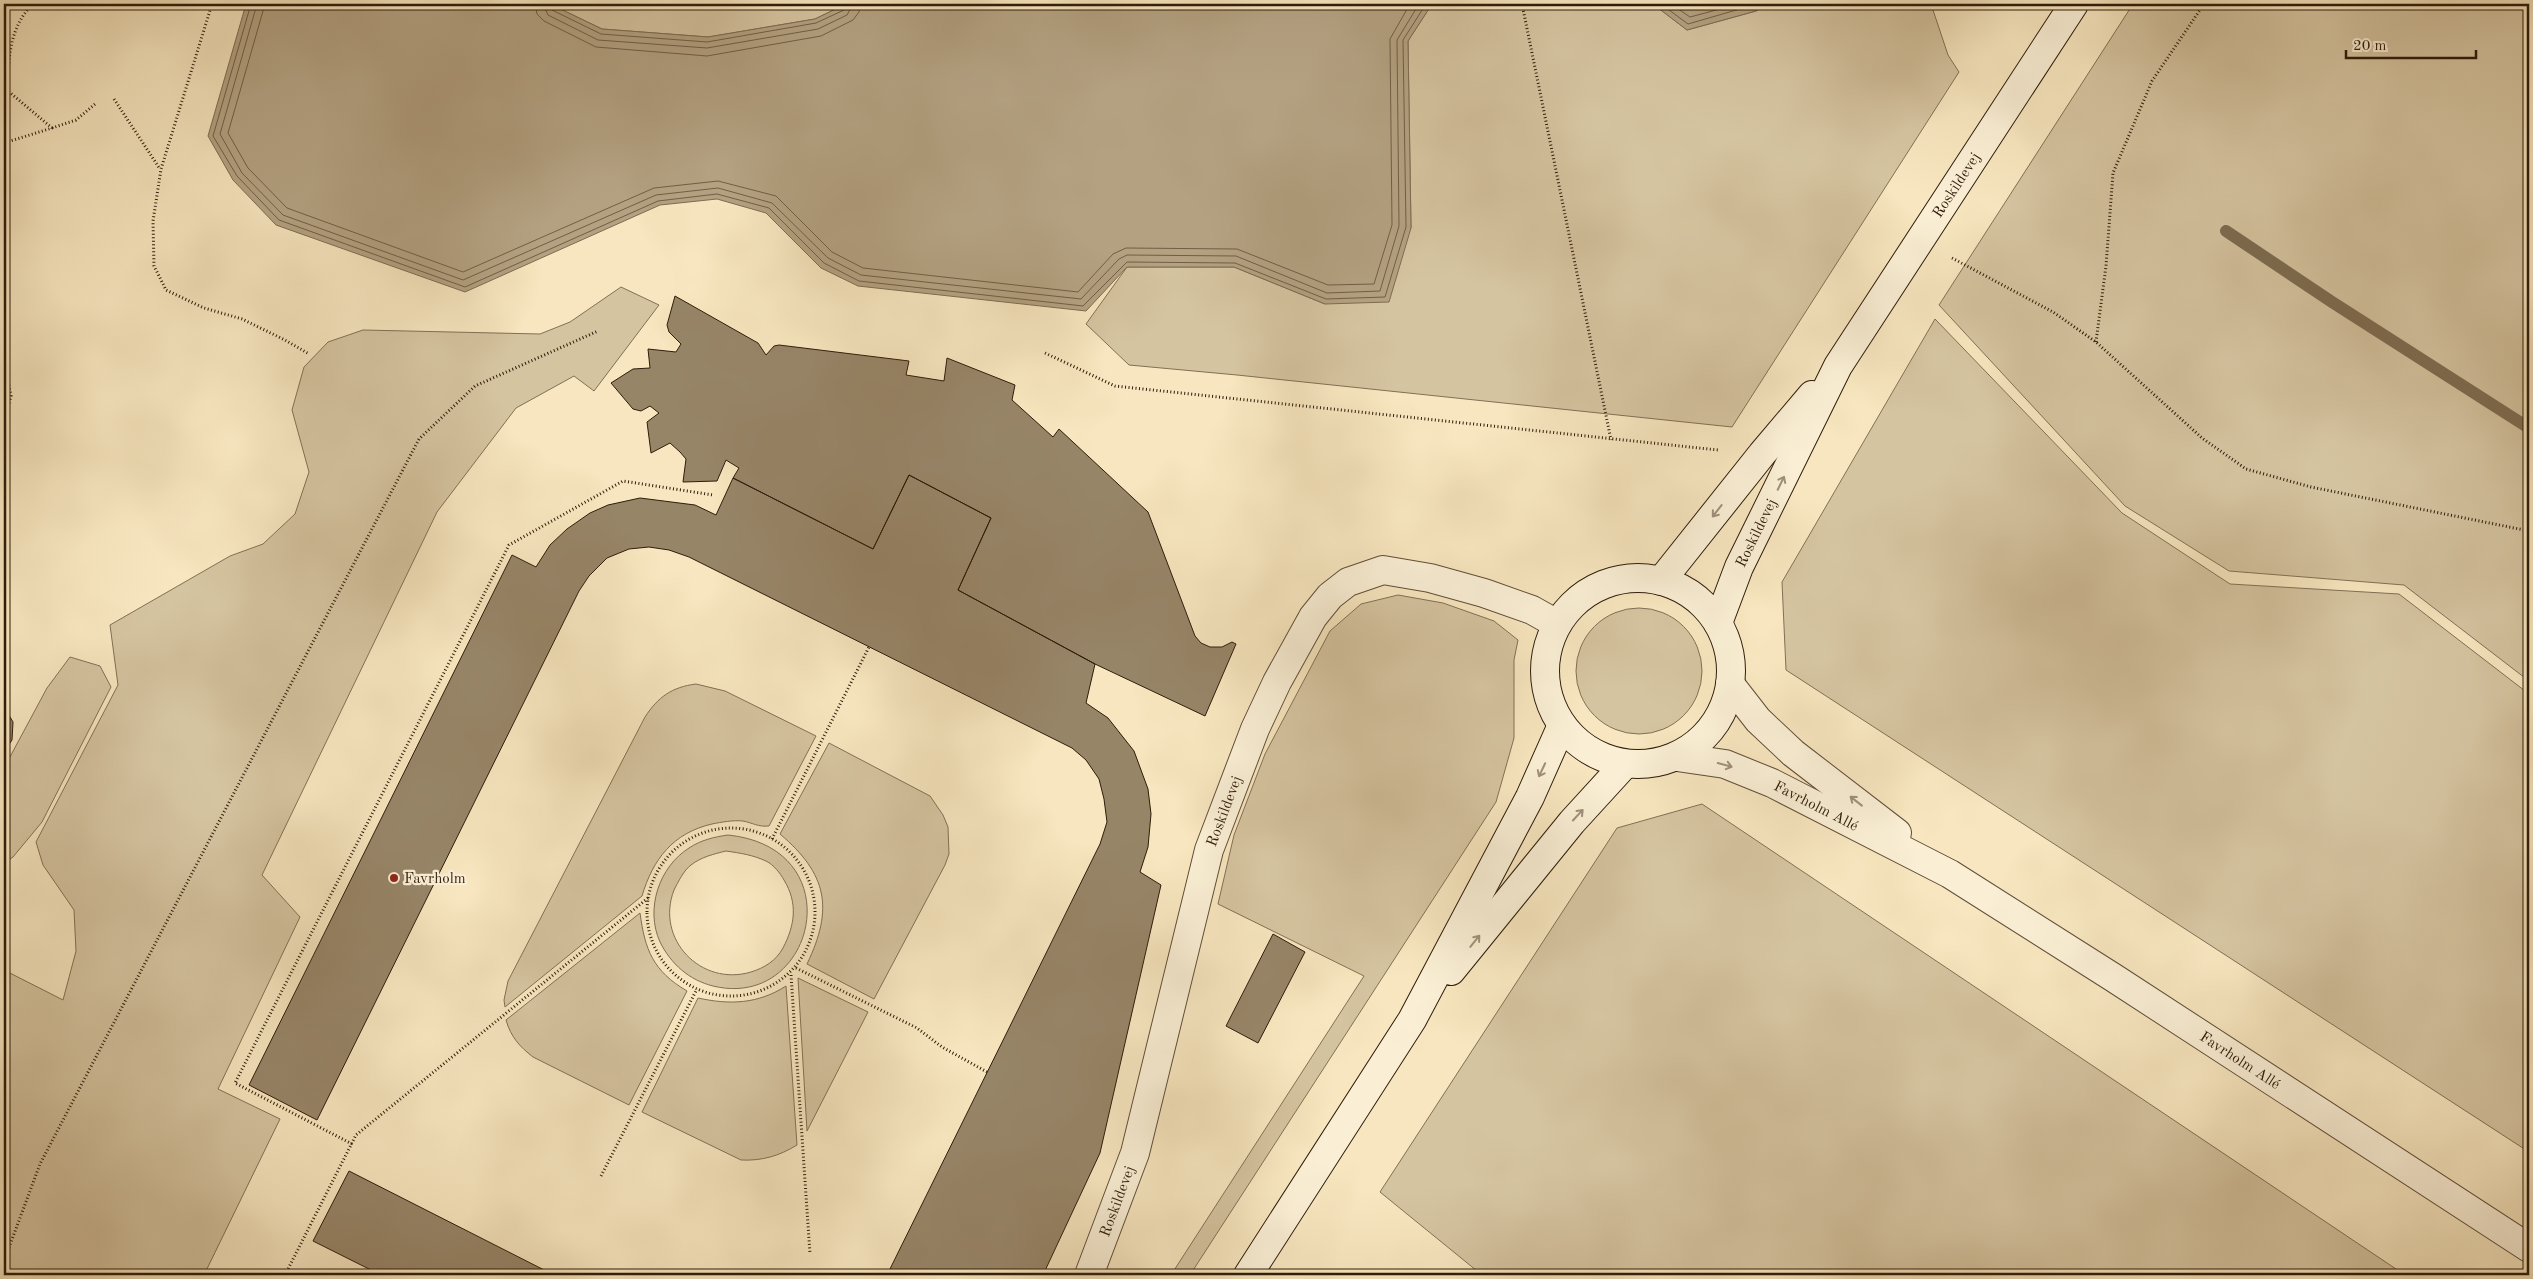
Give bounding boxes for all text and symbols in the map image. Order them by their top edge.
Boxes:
scale bar [2346,28,2476,60]
text: 20 m [2353,39,2387,54]
street label: Roskildevej [1931,151,1984,221]
one-way arrow [1776,475,1786,490]
street label: Roskildevej [1734,497,1780,570]
one-way arrow [1712,504,1722,518]
one-way arrow [1716,761,1732,770]
one-way arrow [1537,762,1546,777]
street label: Roskildevej [1205,774,1245,849]
street label: Favrholm Allé [1771,779,1860,835]
one-way arrow [1850,796,1863,807]
one-way arrow [1572,809,1584,822]
marker: Favrholm [388,872,400,884]
place label: Favrholm [404,872,466,887]
one-way arrow [1470,935,1481,948]
street label: Favrholm Allé [2197,1030,2282,1093]
street label: Roskildevej [1098,1164,1138,1239]

